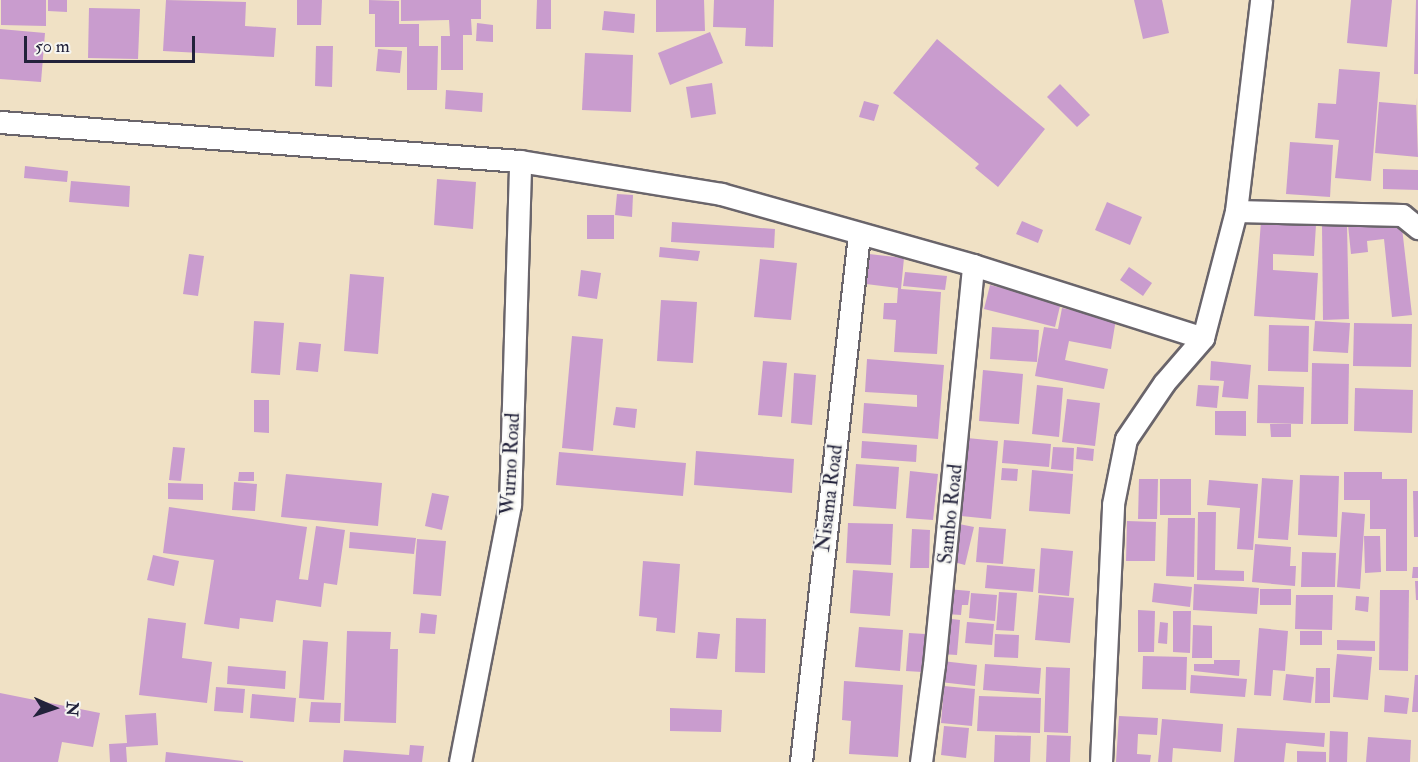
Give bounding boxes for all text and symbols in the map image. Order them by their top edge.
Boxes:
scale bar [27,24,198,62]
text: 50 m [35,35,70,58]
street label: Wurno Road [495,412,525,516]
street label: Nisama Road [811,443,847,553]
street label: Sambo Road [933,463,967,565]
north arrow [24,678,84,738]
text: N [62,701,82,717]

